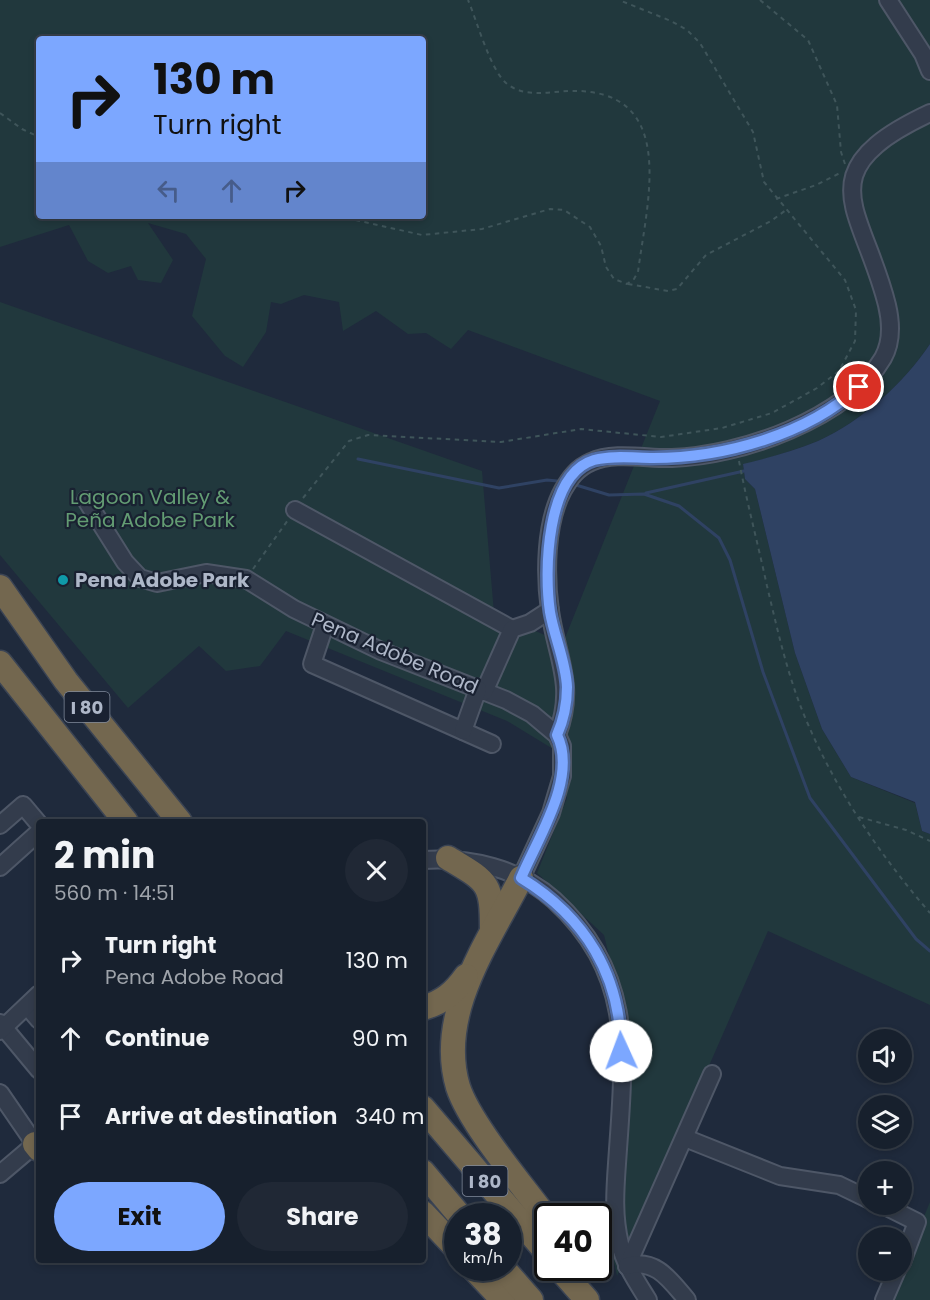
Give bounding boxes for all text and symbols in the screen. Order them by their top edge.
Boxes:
text: 130 m [153,50,275,109]
icon: right [54,60,132,138]
text: Turn right [153,106,282,143]
icon: left [152,174,185,207]
icon: ahead [215,174,248,207]
icon: right [278,174,311,207]
pin [833,361,884,412]
icon: arrive [842,370,875,403]
park label: Lagoon Valley & Peña Adobe Park [65,483,235,534]
place label: Pena Adobe Park [75,566,250,594]
marker: Pena Adobe Park [56,573,70,587]
street label: Pena Adobe Road [307,605,483,701]
road number: I 80 [64,692,110,722]
text: 2 min [54,830,155,881]
button: close [345,839,408,902]
text: 560 m · 14:51 [54,879,175,907]
text: Turn right [105,930,216,961]
icon: right [54,944,87,977]
text: 130 m [346,945,408,976]
text: Pena Adobe Road [105,963,284,991]
position arrow [589,1019,653,1083]
icon: ahead [54,1022,87,1055]
text: Continue [105,1023,209,1054]
text: 90 m [352,1023,408,1054]
map controls [858,1029,912,1281]
button: sound [858,1029,912,1083]
button: layers [858,1095,912,1149]
icon: arrive [54,1100,87,1133]
text: Arrive at destination [105,1101,337,1132]
text: 340 m [355,1101,424,1132]
button: + [858,1161,912,1215]
road number: I 80 [462,1166,508,1196]
button: Exit [54,1182,225,1251]
button: Share [237,1182,408,1251]
speed limit sign: 40 [534,1203,612,1281]
text: 38 [464,1213,502,1256]
button: − [858,1227,912,1281]
text: km/h [463,1247,503,1268]

